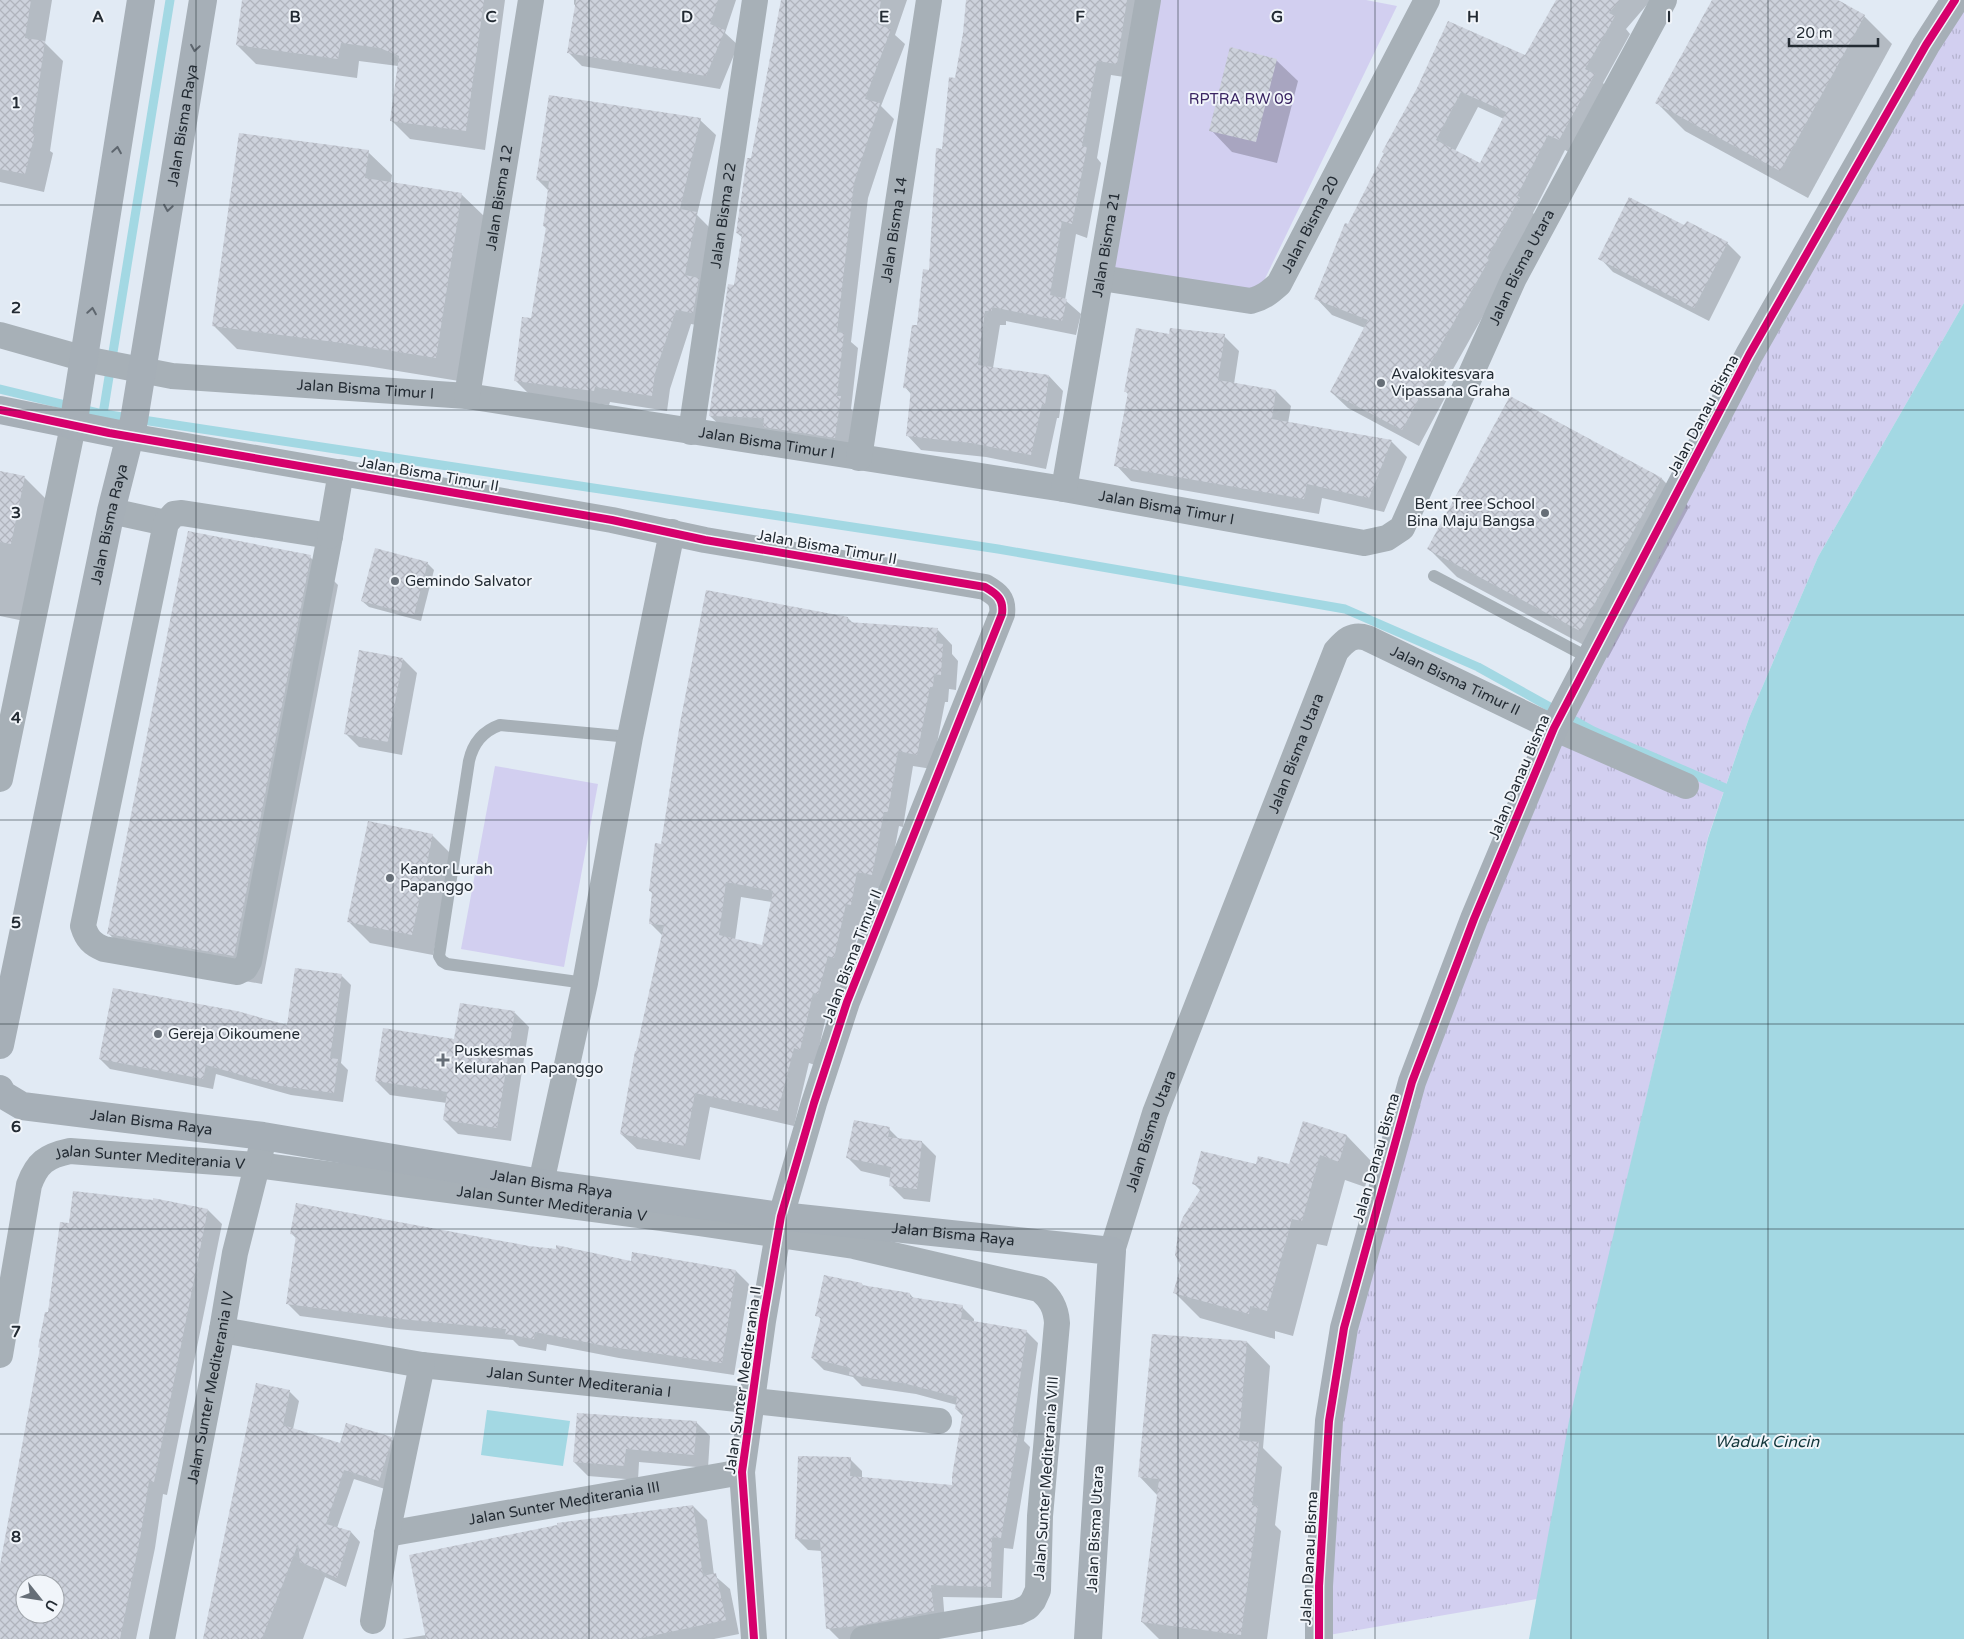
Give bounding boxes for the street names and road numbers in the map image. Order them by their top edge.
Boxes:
street label: Jalan Bisma Raya [164,63,201,188]
street label: Jalan Bisma 12 [482,143,516,252]
street label: Jalan Bisma 22 [706,161,740,270]
street label: Jalan Bisma 20 [1277,173,1343,276]
street label: Jalan Bisma 14 [877,175,911,284]
street label: Jalan Bisma 21 [1088,190,1124,299]
street label: Jalan Bisma Utara [1485,206,1558,328]
street label: Jalan Danau Bisma [1664,352,1742,478]
street label: Jalan Bisma Timur I [296,375,435,403]
street label: Jalan Bisma Timur I [697,423,836,462]
street label: Jalan Bisma Timur II [358,453,500,495]
street label: Jalan Bisma Raya [87,462,132,586]
street label: Jalan Bisma Timur I [1097,486,1236,528]
street label: Jalan Bisma Timur II [756,526,898,568]
street label: Jalan Bisma Timur II [1387,642,1523,719]
street label: Jalan Bisma Utara [1264,690,1328,816]
street label: Jalan Danau Bisma [1485,712,1553,842]
street label: Jalan Bisma Timur II [818,887,886,1025]
street label: Jalan Bisma Utara [1122,1068,1180,1194]
street label: Jalan Danau Bisma [1349,1091,1403,1225]
street label: Jalan Bisma Raya [89,1106,214,1139]
street label: Jalan Sunter Mediterania V [52,1142,246,1173]
street label: Jalan Bisma Raya [489,1166,614,1202]
street label: Jalan Sunter Mediterania V [456,1182,649,1225]
street label: Jalan Bisma Raya [891,1219,1016,1250]
street label: Jalan Sunter Mediterania II [721,1285,765,1475]
street label: Jalan Sunter Mediterania IV [183,1289,237,1486]
street label: Jalan Sunter Mediterania I [486,1363,672,1401]
street label: Jalan Sunter Mediterania VIII [1030,1375,1062,1581]
street label: Jalan Bisma Utara [1083,1465,1107,1593]
street label: Jalan Sunter Mediterania III [467,1477,661,1529]
street label: Jalan Danau Bisma [1297,1491,1321,1625]

